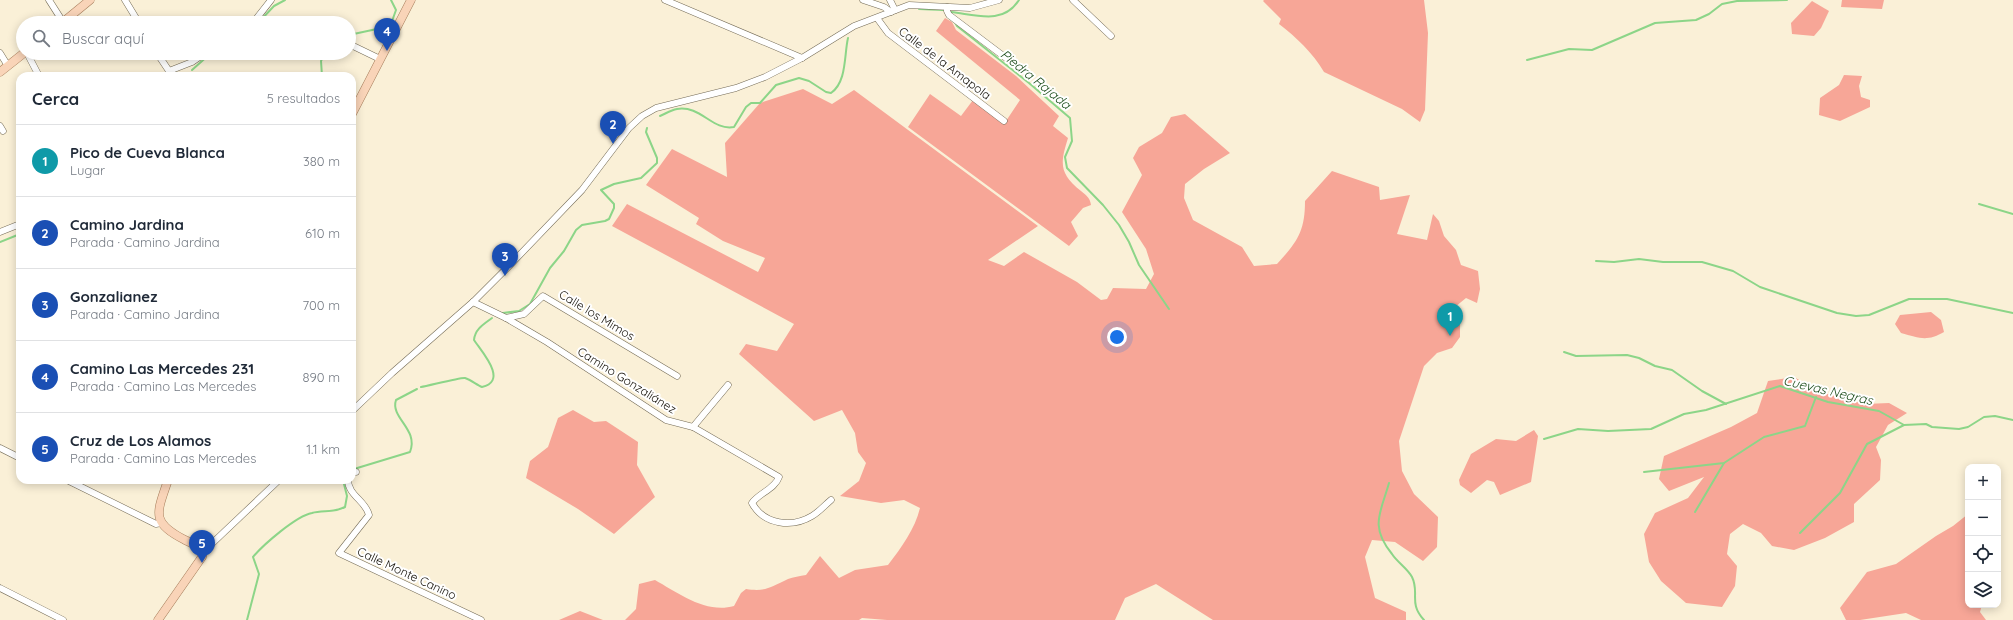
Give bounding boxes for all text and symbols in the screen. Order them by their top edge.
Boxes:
search box [16,16,356,60]
pin: 4 [374,18,400,51]
street label: Calle de la Amapola [896,23,994,103]
icon: search [30,27,52,49]
text: Buscar aquí [62,29,144,48]
water label: Piedra Rajada [998,46,1075,113]
text: Cerca [32,88,79,109]
text: 5 resultados [267,90,340,106]
pin: 2 [600,111,626,144]
text: Pico de Cueva Blanca [70,143,225,162]
text: 1 [42,153,48,169]
text: 380 m [303,153,340,169]
text: Lugar [70,162,105,178]
text: Camino Jardina [70,215,184,234]
text: 2 [41,225,49,241]
text: 610 m [305,225,340,241]
text: Parada · Camino Jardina [70,234,220,250]
pin: 3 [492,243,518,276]
text: Gonzalianez [70,287,157,306]
street label: Calle los Mimos [556,287,638,344]
text: 3 [42,297,48,313]
text: 700 m [302,297,340,313]
pin: 1 [1437,303,1463,336]
text: Parada · Camino Jardina [70,306,220,322]
your location [1107,327,1127,347]
street label: Camino Gonzaliánez [575,344,679,417]
text: Camino Las Mercedes 231 [70,359,254,378]
text: 4 [41,369,49,385]
text: 890 m [303,369,340,385]
water label: Cuevas Negras [1782,372,1875,408]
text: Parada · Camino Las Mercedes [70,378,256,394]
text: Cruz de Los Alamos [70,431,211,450]
text: 5 [41,441,49,457]
text: 1.1 km [306,441,340,457]
text: Parada · Camino Las Mercedes [70,450,256,466]
map controls [1965,464,2001,608]
button: + [1965,464,2001,500]
button: − [1965,500,2001,536]
pin: 5 [189,530,215,563]
button: locate [1965,536,2001,572]
street label: Calle Monte Canino [355,543,459,603]
button: layers [1965,572,2001,608]

